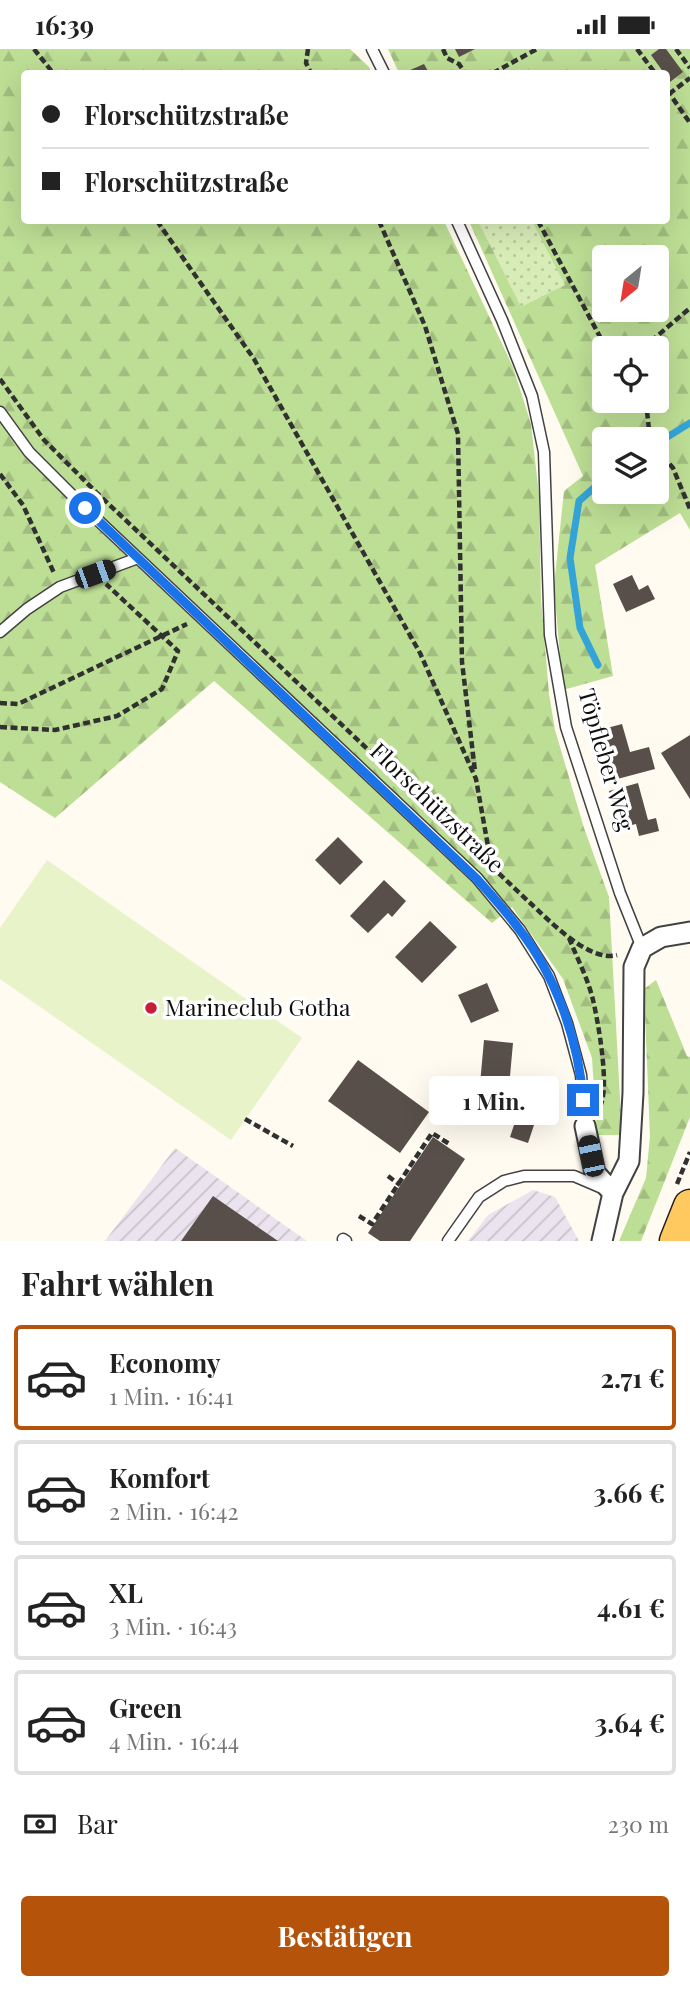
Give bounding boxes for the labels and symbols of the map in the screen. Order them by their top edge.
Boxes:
north arrow [592,245,668,322]
route start [69,492,101,524]
car [72,557,119,591]
street label: Töpfleber Weg [572,685,643,835]
street label: Florschützstraße [364,735,512,879]
place label: Marineclub Gotha [165,991,351,1022]
marker: Marineclub Gotha [143,1000,159,1016]
callout: 1 Min. [429,1075,558,1125]
route end [567,1084,599,1116]
car [577,1133,606,1179]

